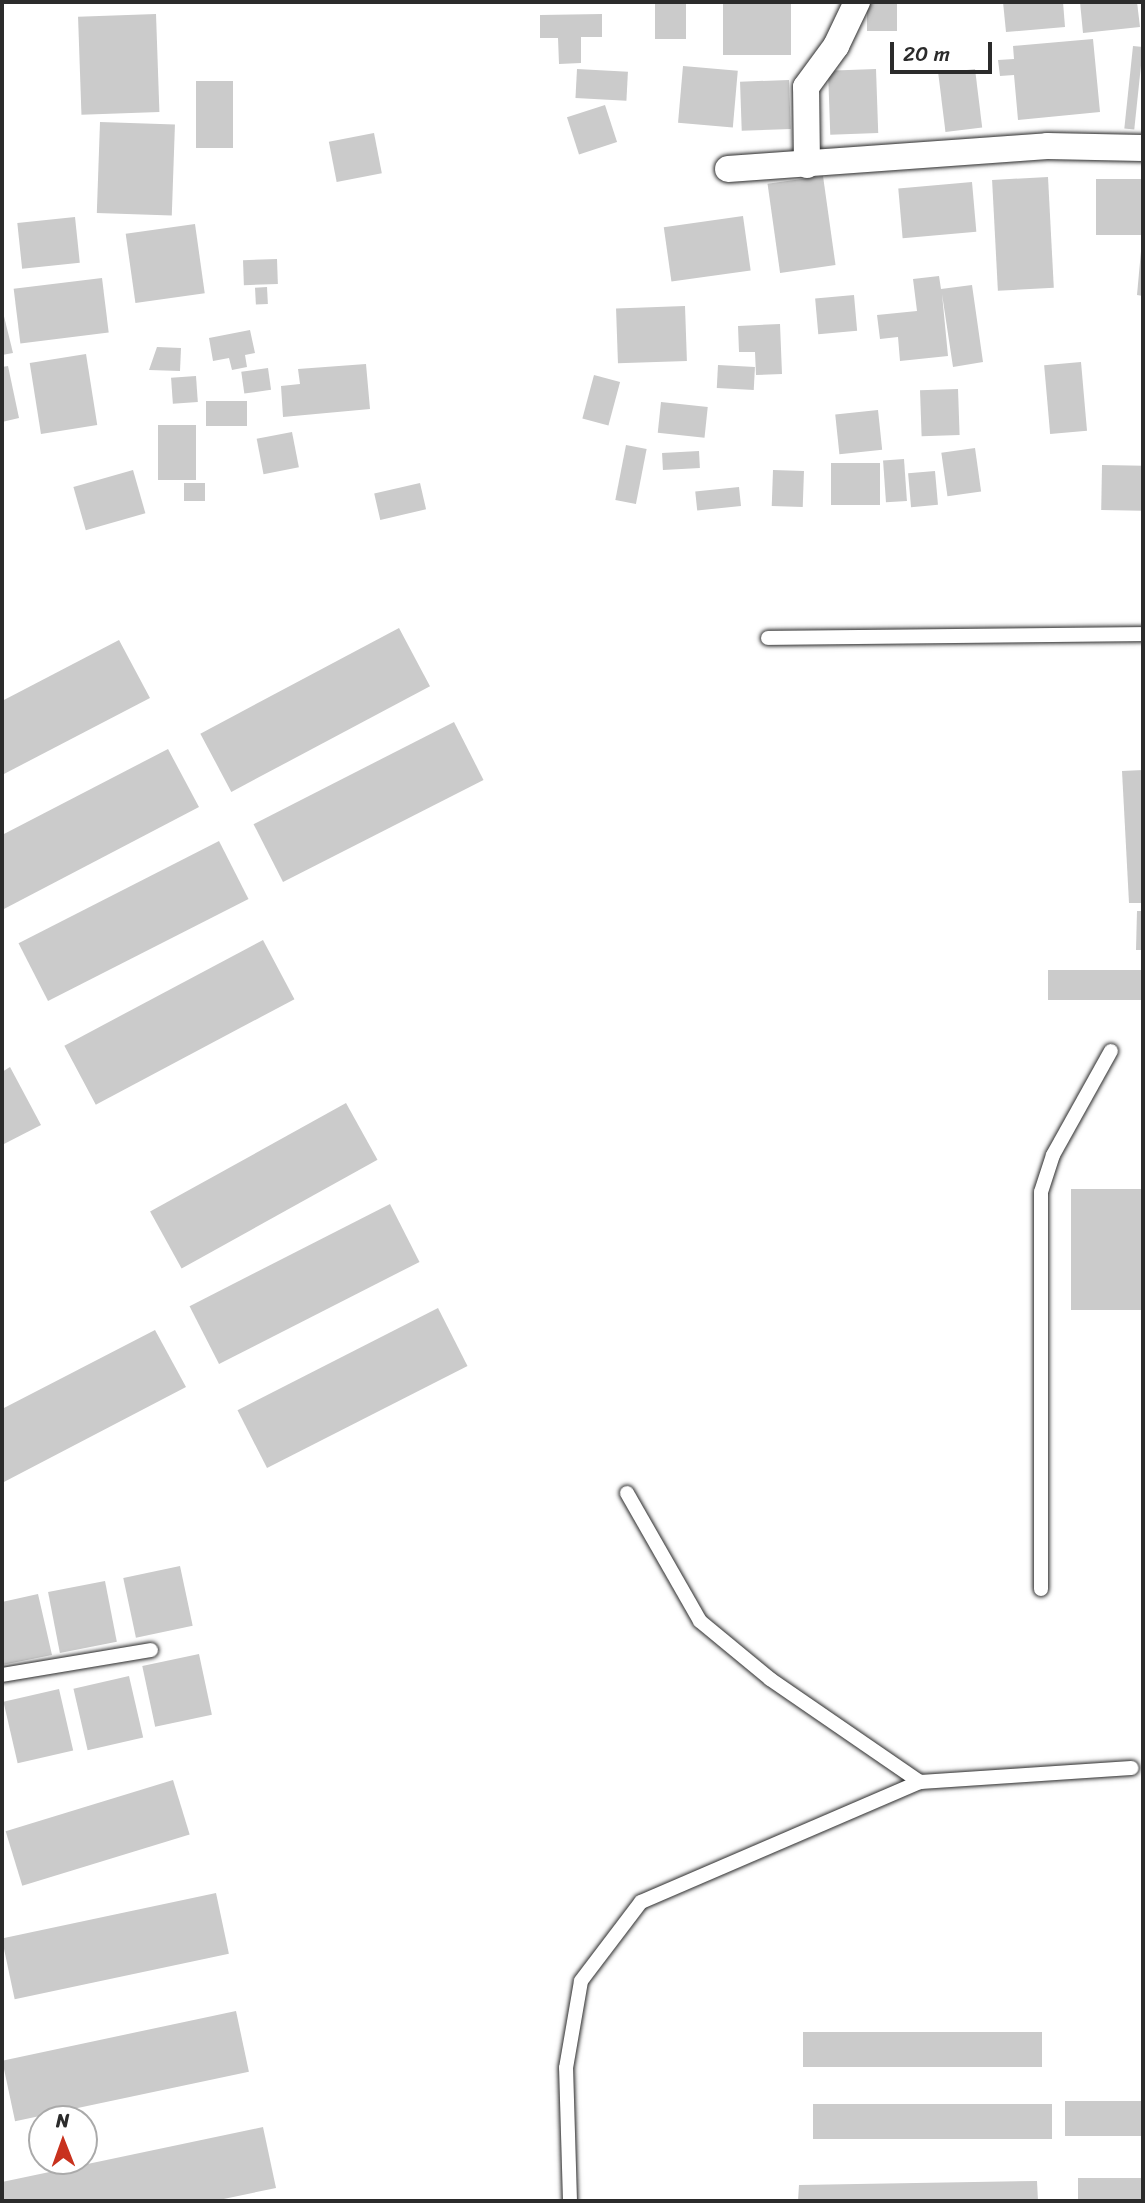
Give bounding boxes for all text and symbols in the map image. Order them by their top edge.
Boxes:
scale bar [893,28,995,72]
text: 20 m [903,35,950,73]
text: N [56,2104,70,2137]
north arrow [28,2105,98,2175]

